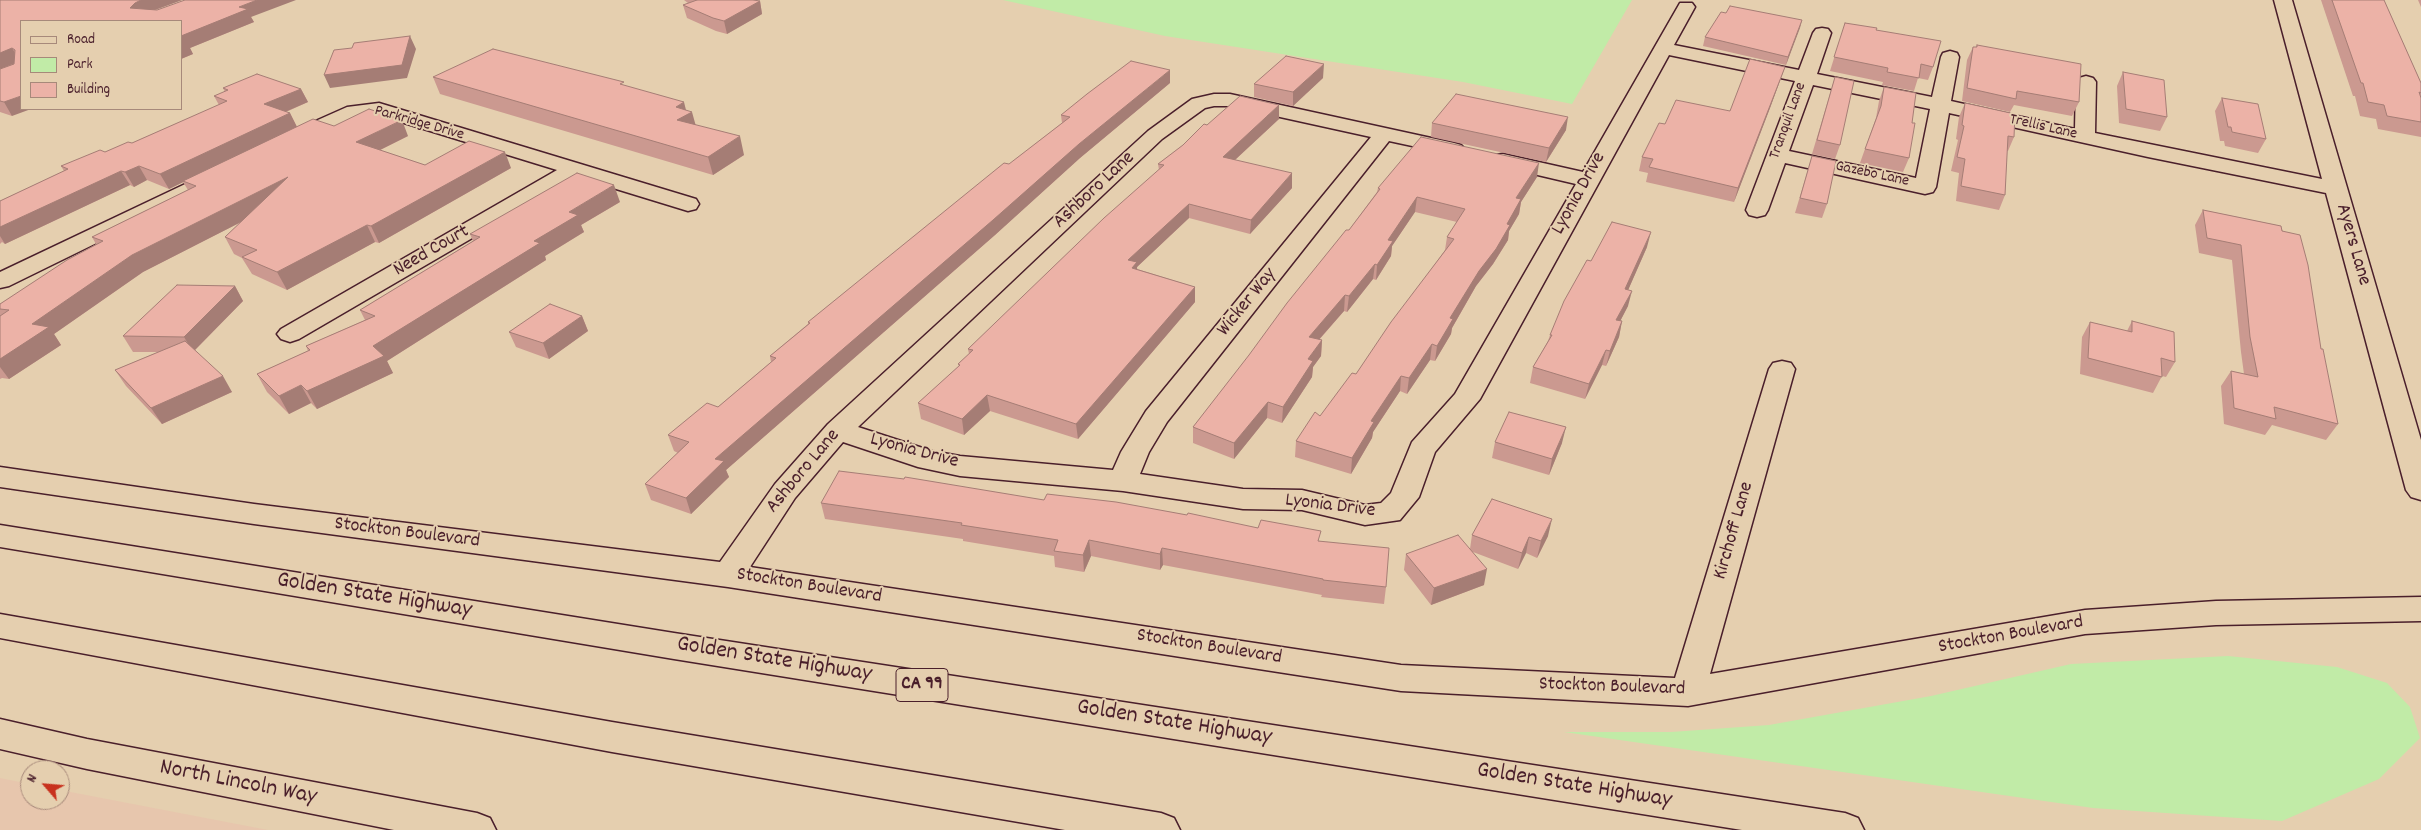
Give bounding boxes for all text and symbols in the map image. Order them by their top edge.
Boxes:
legend [20,20,182,110]
text: Road [67,29,95,51]
text: Park [67,54,93,76]
text: Building [67,79,110,101]
street label: Tranquil Lane [1766,80,1812,162]
street label: Parkridge Drive [372,102,466,146]
street label: Trellis Lane [2007,111,2079,145]
street label: Ashboro Lane [1049,147,1141,235]
street label: Lyonia Drive [1548,149,1612,239]
street label: Gazebo Lane [1833,158,1911,192]
street label: Ayers Lane [2329,201,2375,289]
street label: Need Court [390,221,474,283]
street label: Wicker Way [1213,264,1283,342]
street label: Ashboro Lane [762,425,846,519]
street label: Lyonia Drive [867,429,961,475]
street label: Kirchoff Lane [1710,480,1760,582]
street label: Lyonia Drive [1284,490,1376,524]
street label: Stockton Boulevard [333,513,481,555]
street label: Stockton Boulevard [735,564,883,610]
street label: Golden State Highway [274,567,474,627]
street label: Stockton Boulevard [1937,611,2085,661]
street label: Stockton Boulevard [1135,625,1283,671]
street label: Golden State Highway [674,631,874,691]
road number: CA 99 [896,668,948,702]
street label: Stockton Boulevard [1538,673,1686,703]
street label: Golden State Highway [1074,694,1274,754]
street label: North Lincoln Way [157,755,319,813]
street label: Golden State Highway [1474,757,1674,817]
north arrow [20,760,70,810]
text: N [22,771,43,786]

